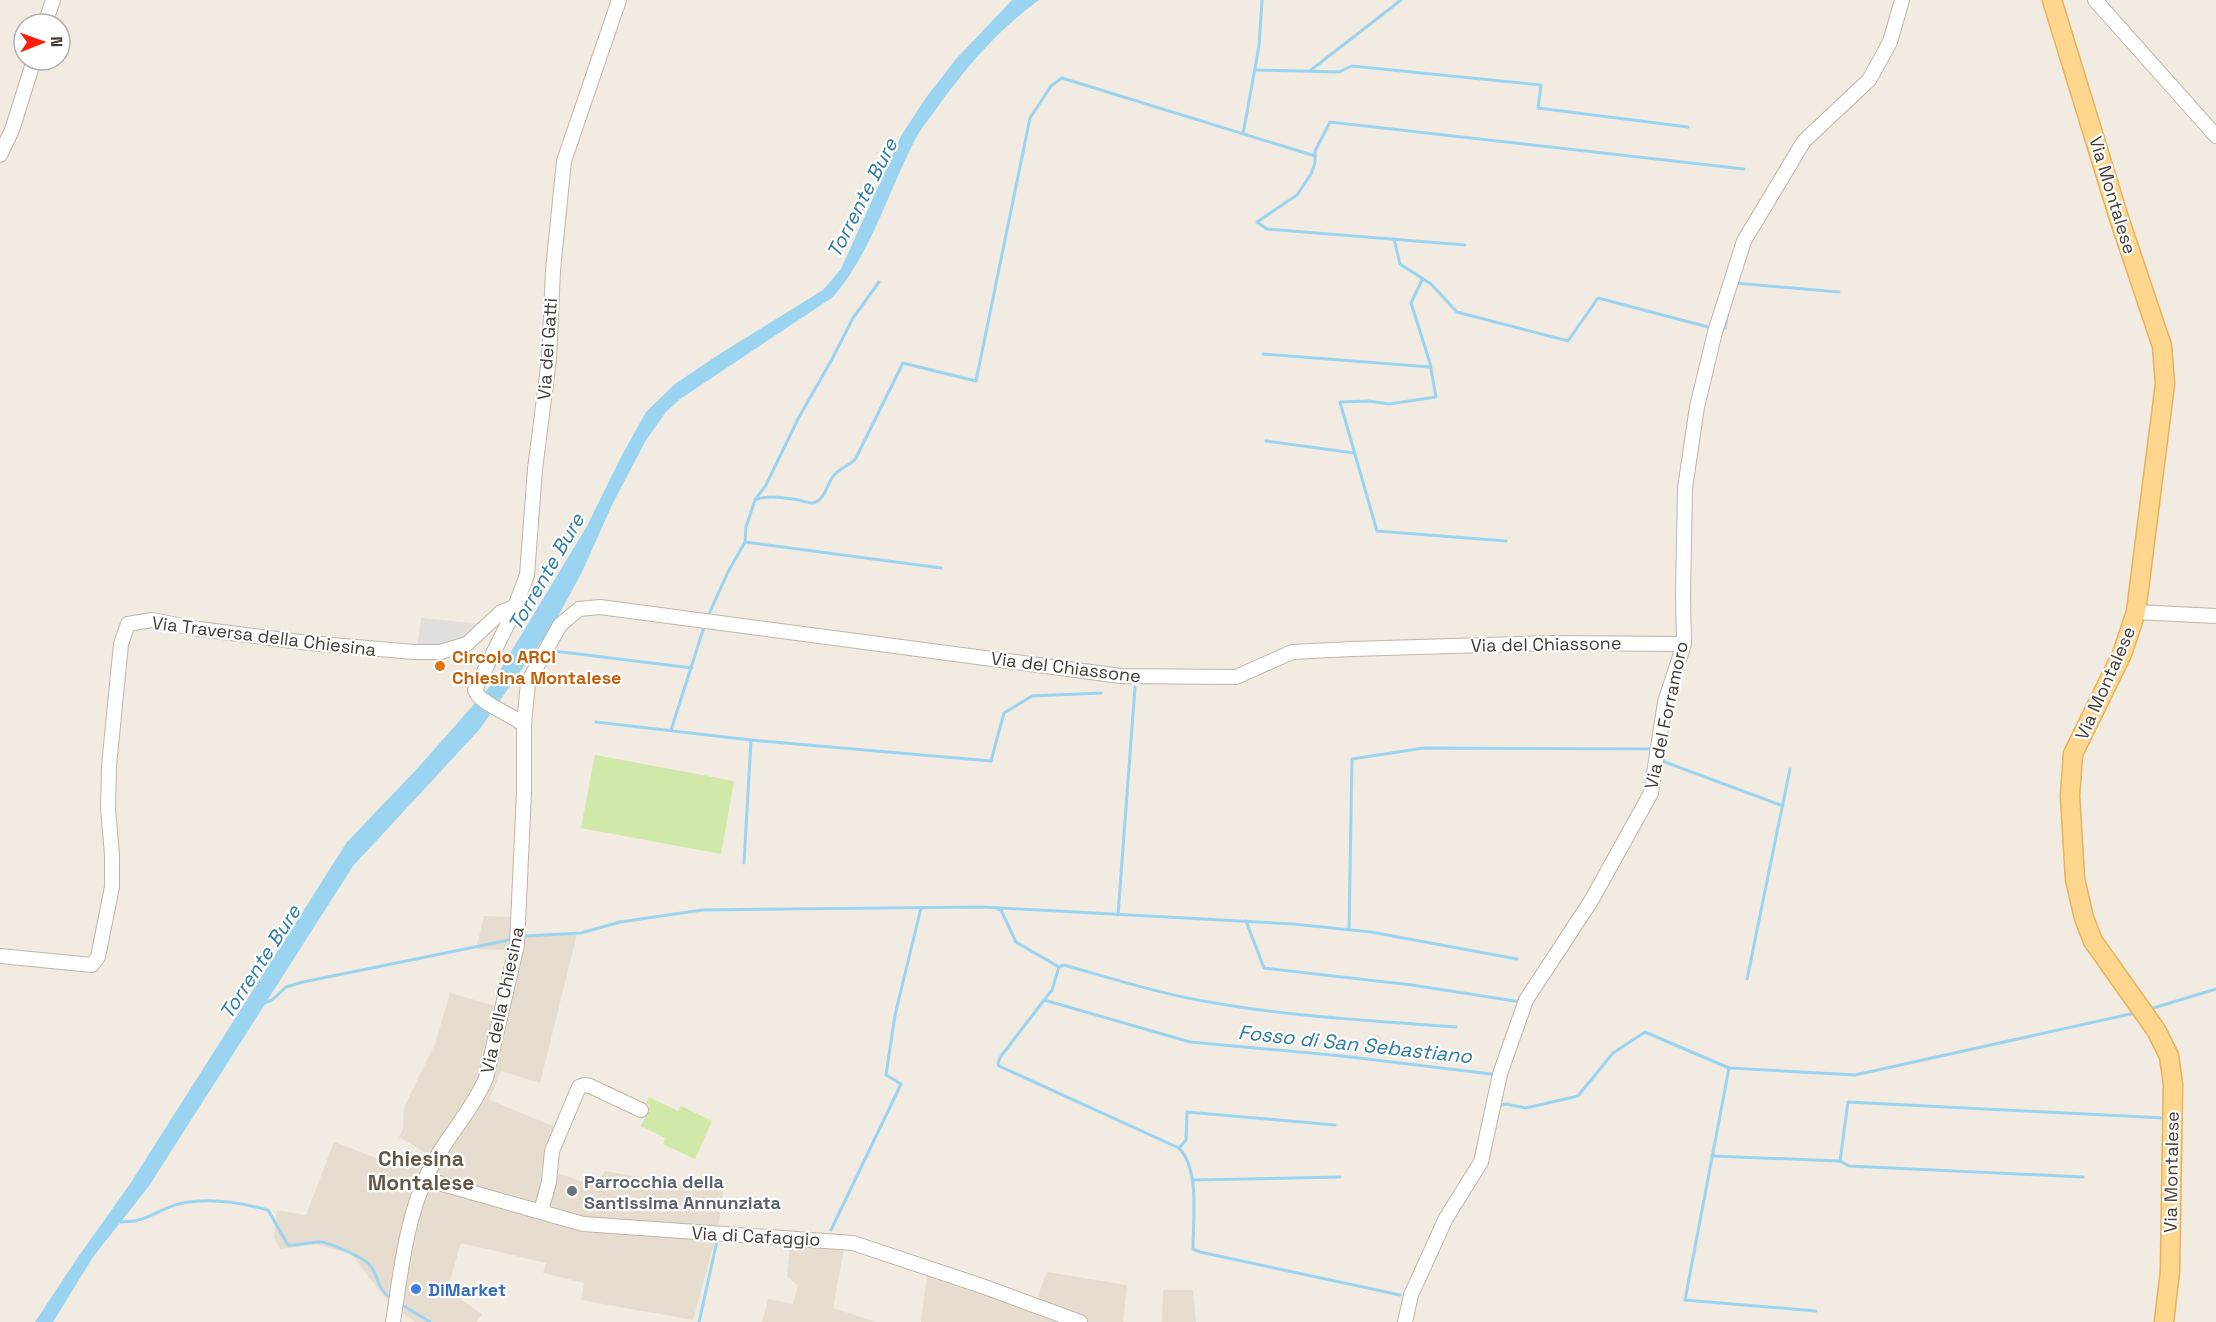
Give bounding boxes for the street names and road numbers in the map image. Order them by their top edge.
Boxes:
street label: Via Montalese [2084,133,2142,257]
street label: Via dei Gatti [532,297,562,401]
street label: Via Traversa della Chiesina [151,611,377,661]
street label: Via Montalese [2070,623,2140,743]
street label: Via del Chiassone [1470,631,1622,657]
street label: Via del Forramoro [1639,639,1693,791]
street label: Via del Chiassone [990,646,1142,688]
street label: Via della Chiesina [475,924,529,1076]
street label: Via Montalese [2158,1111,2184,1233]
street label: Via di Cafaggio [691,1221,821,1251]

